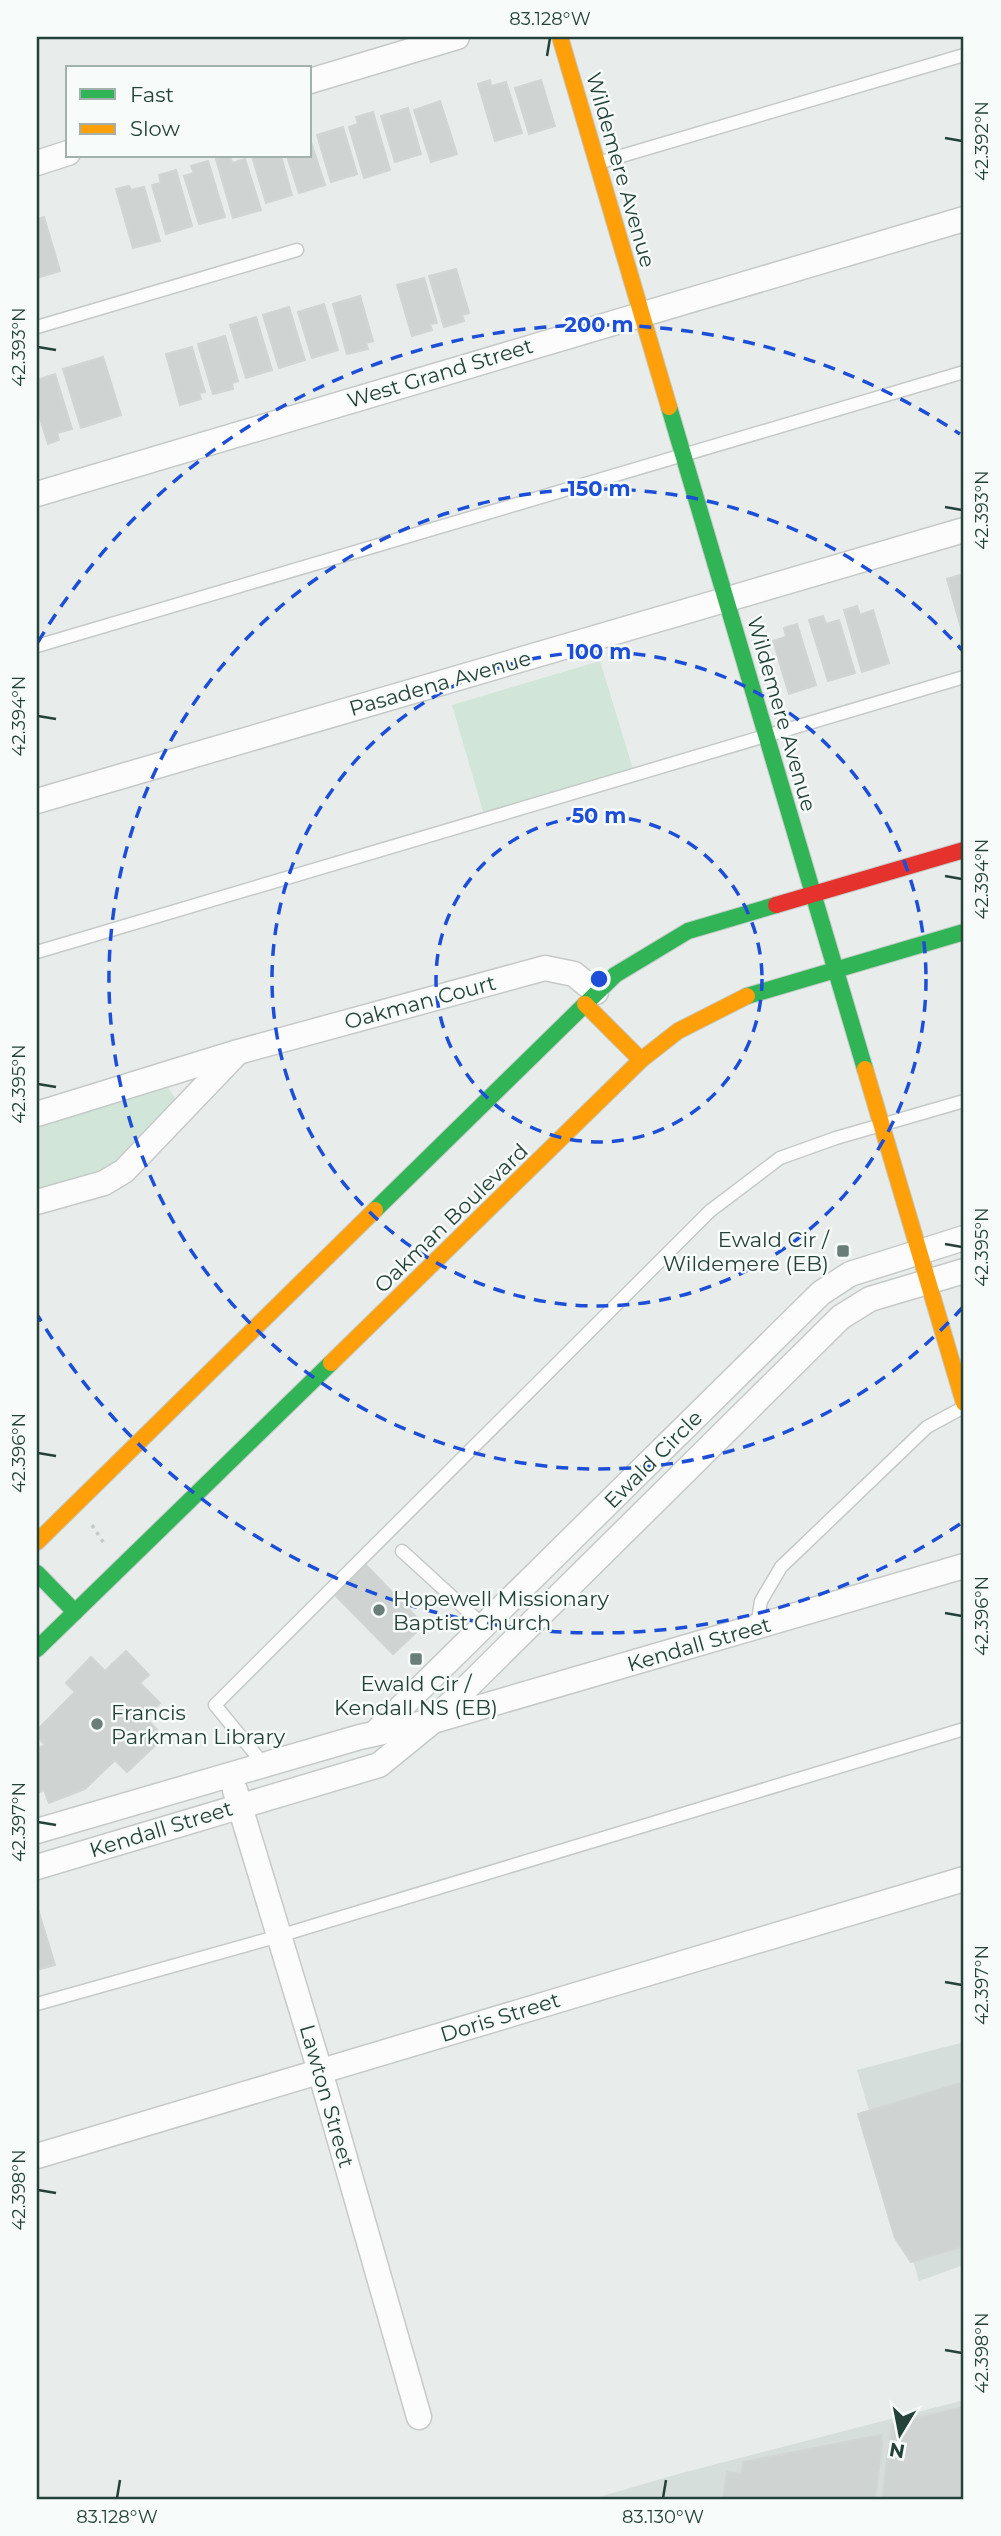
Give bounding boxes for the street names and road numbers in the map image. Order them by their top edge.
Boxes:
street label: Wildemere Avenue [581,70,661,270]
street label: West Grand Street [344,333,536,413]
street label: Wildemere Avenue [742,614,822,814]
street label: Pasadena Avenue [346,645,534,721]
street label: Oakman Court [342,970,498,1034]
street label: Oakman Boulevard [369,1138,533,1298]
street label: Ewald Circle [599,1405,707,1513]
street label: Kendall Street [624,1612,774,1676]
street label: Kendall Street [86,1795,236,1863]
street label: Doris Street [437,1987,563,2047]
street label: Lawton Street [295,2022,359,2170]

